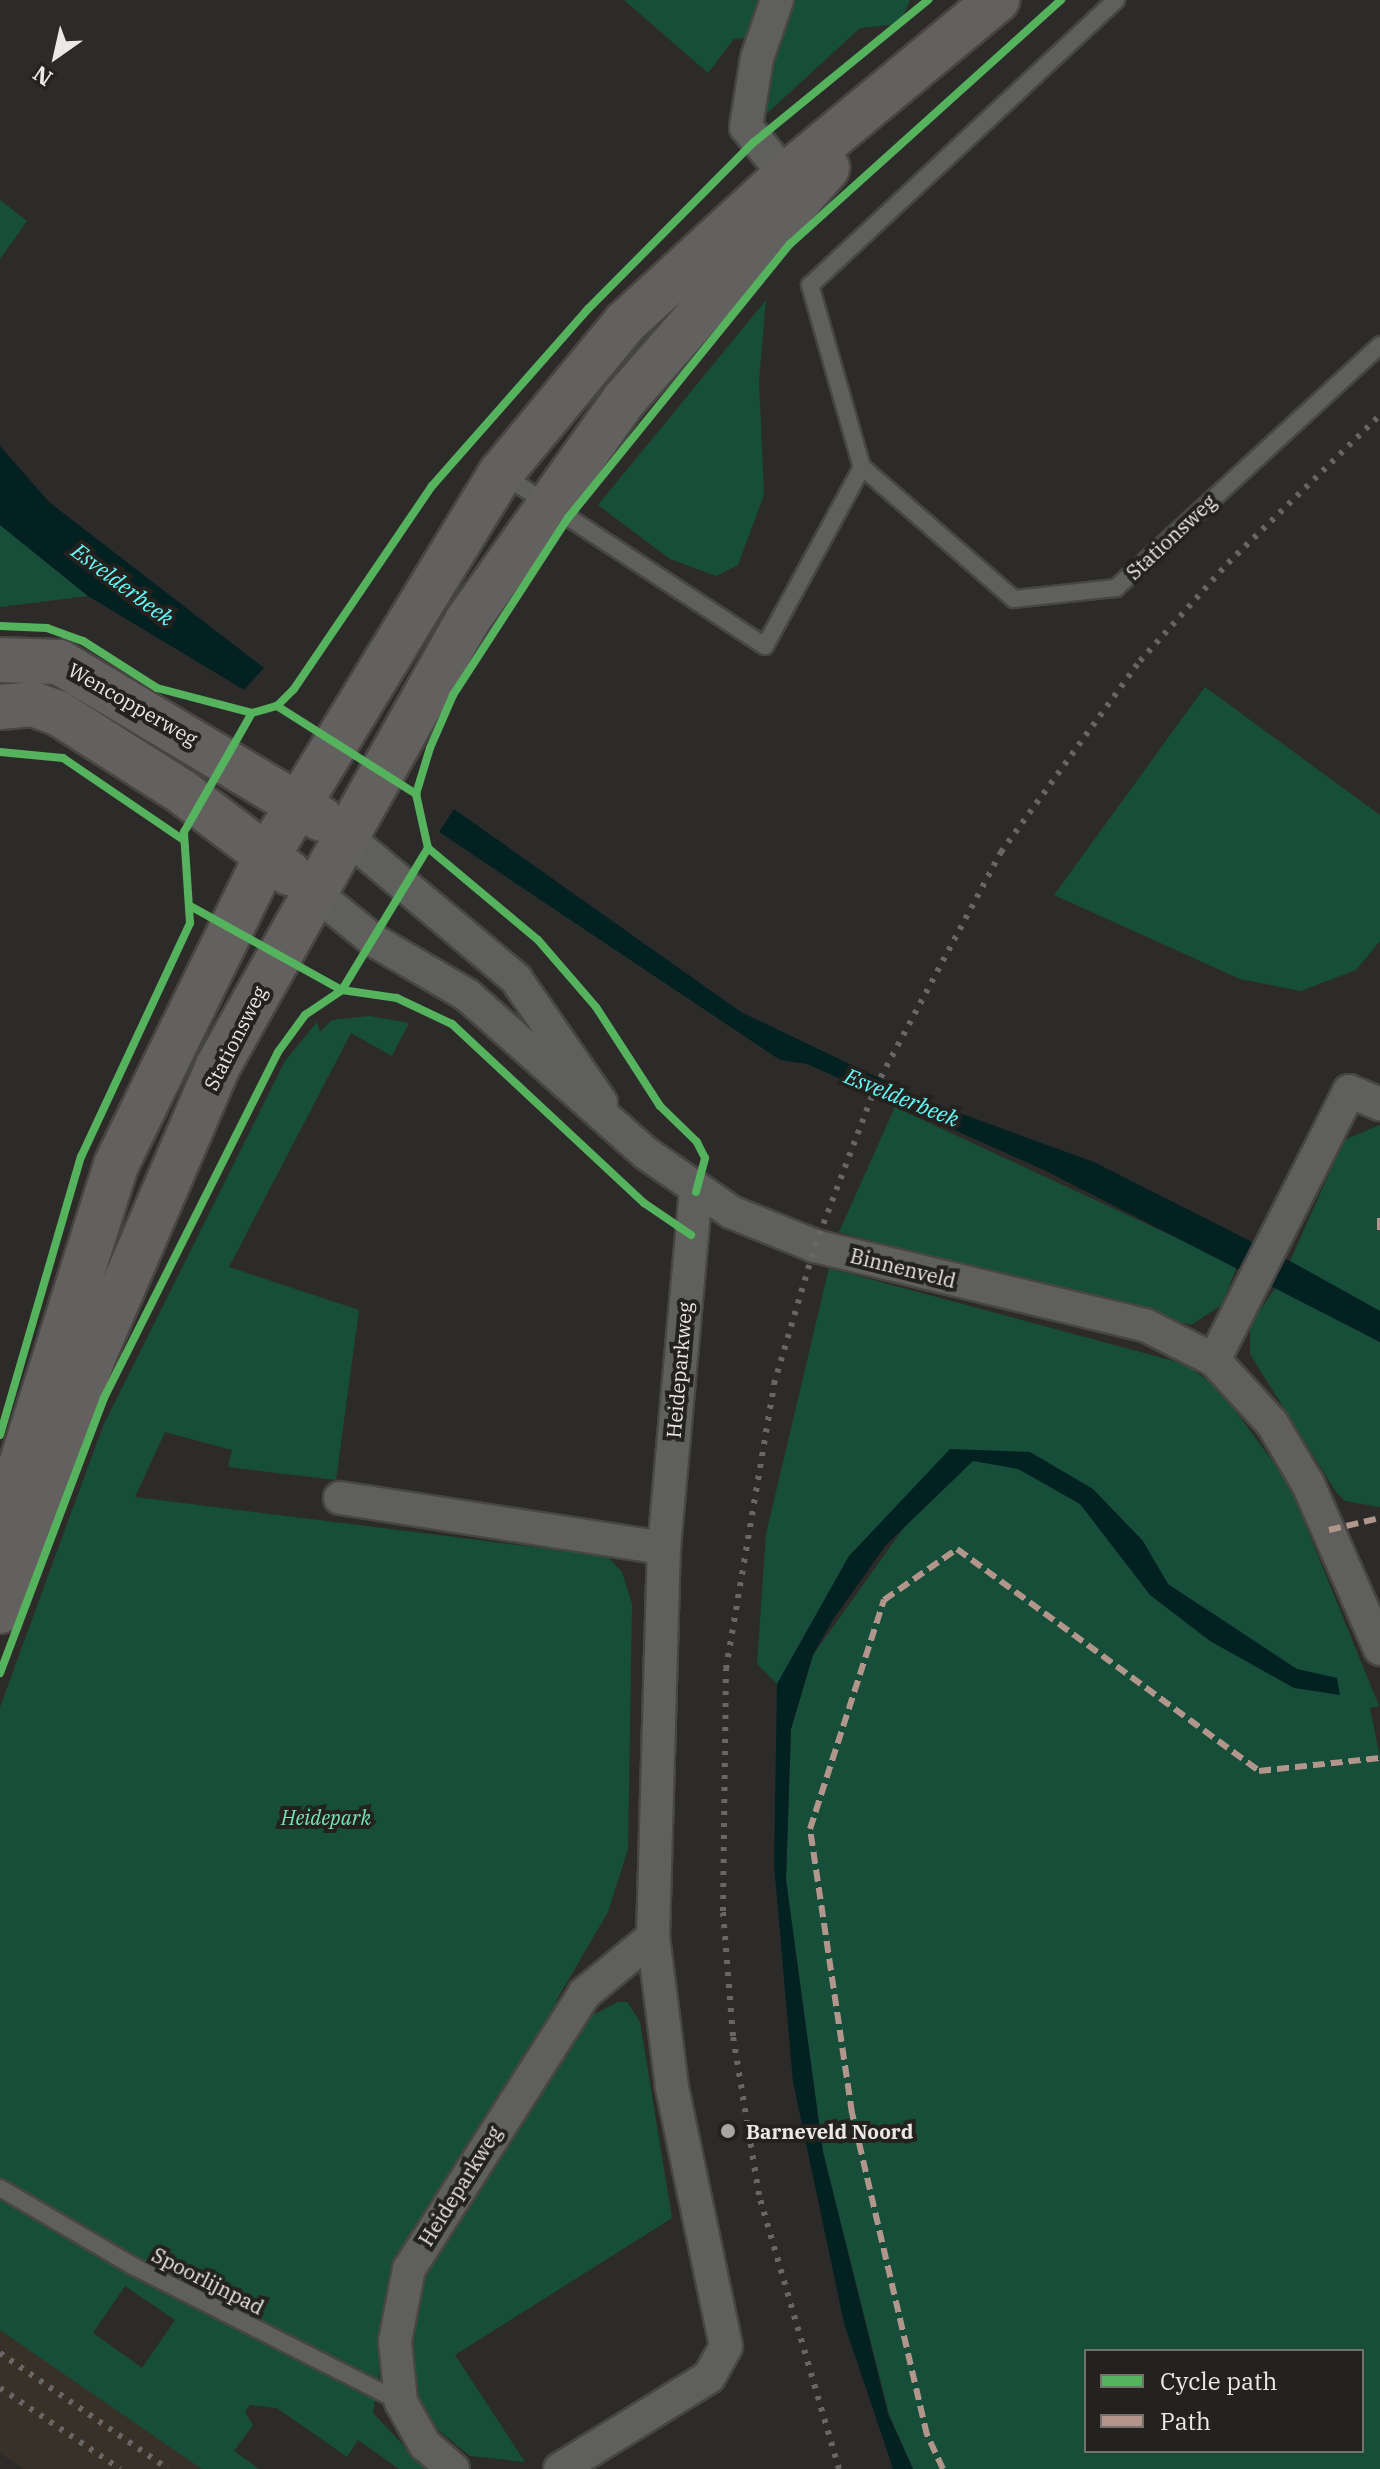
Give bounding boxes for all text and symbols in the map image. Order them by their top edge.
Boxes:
north arrow [16,16,96,96]
text: N [27,59,58,93]
street label: Stationsweg [1121,489,1221,585]
water label: Esvelderbeek [67,537,179,631]
street label: Wencopperweg [64,657,202,751]
street label: Stationsweg [199,982,271,1094]
water label: Esvelderbeek [841,1062,963,1132]
street label: Binnenveld [848,1243,958,1293]
street label: Heideparkweg [661,1301,697,1439]
park label: Heidepark [281,1805,371,1829]
place label: Barneveld Noord [746,2119,913,2143]
marker: Barneveld Noord [717,2120,739,2142]
street label: Heideparkweg [414,2122,506,2250]
street label: Spoorlijnpad [148,2243,268,2319]
legend [1084,2349,1364,2453]
text: Cycle path [1160,2365,1277,2397]
text: Path [1160,2405,1211,2437]

